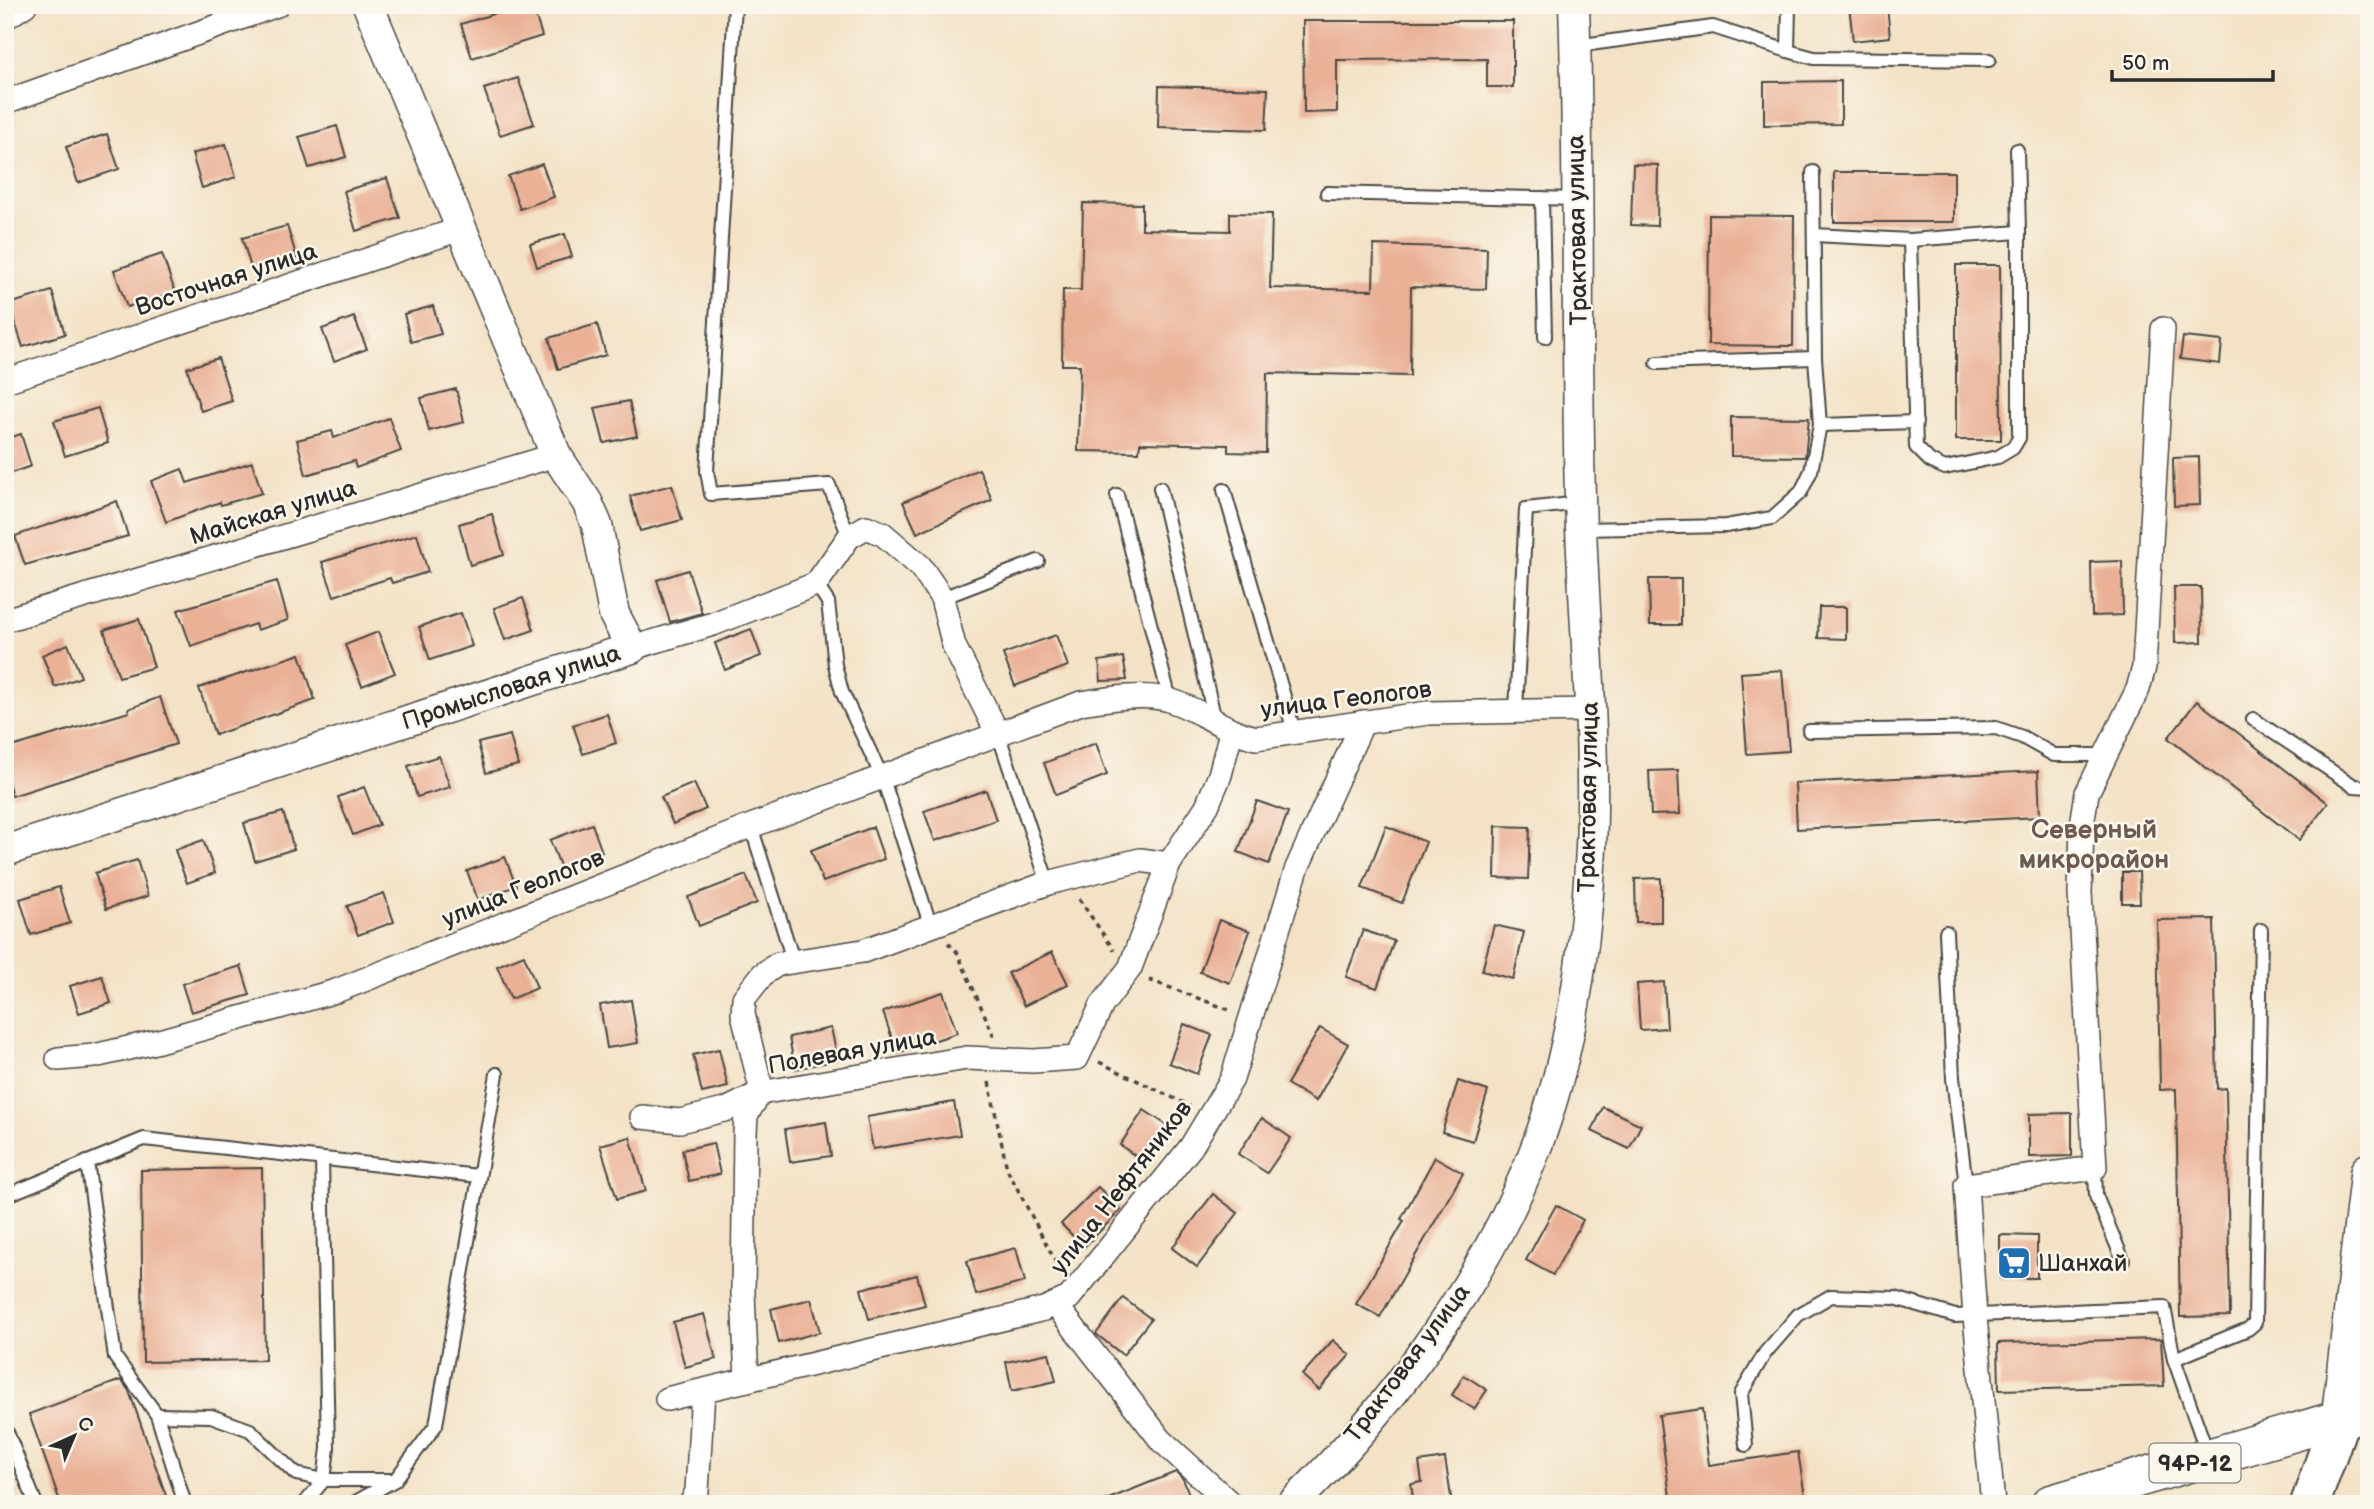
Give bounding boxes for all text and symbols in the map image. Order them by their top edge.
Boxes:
scale bar [2112,38,2272,82]
text: 50 m [2122,51,2169,76]
street label: Трактовая улица [1561,134,1594,326]
street label: Восточная улица [132,236,321,322]
street label: Майская улица [186,473,360,552]
street label: Промысловая улица [398,638,624,736]
street label: улица Геологов [1259,675,1434,724]
street label: Трактовая улица [1572,701,1605,893]
district label: Северный микрорайон [2019,815,2169,876]
street label: улица Геологов [438,843,609,934]
street label: Полевая улица [766,1022,938,1081]
street label: улица Нефтяников [1045,1094,1199,1280]
supermarket icon: Шанхай [1995,1244,2033,1282]
place label: Шанхай [2038,1249,2128,1278]
street label: Трактовая улица [1338,1278,1476,1448]
north arrow [38,1400,108,1470]
text: С [72,1412,98,1438]
road number: 94Р-12 [2150,1444,2240,1482]

